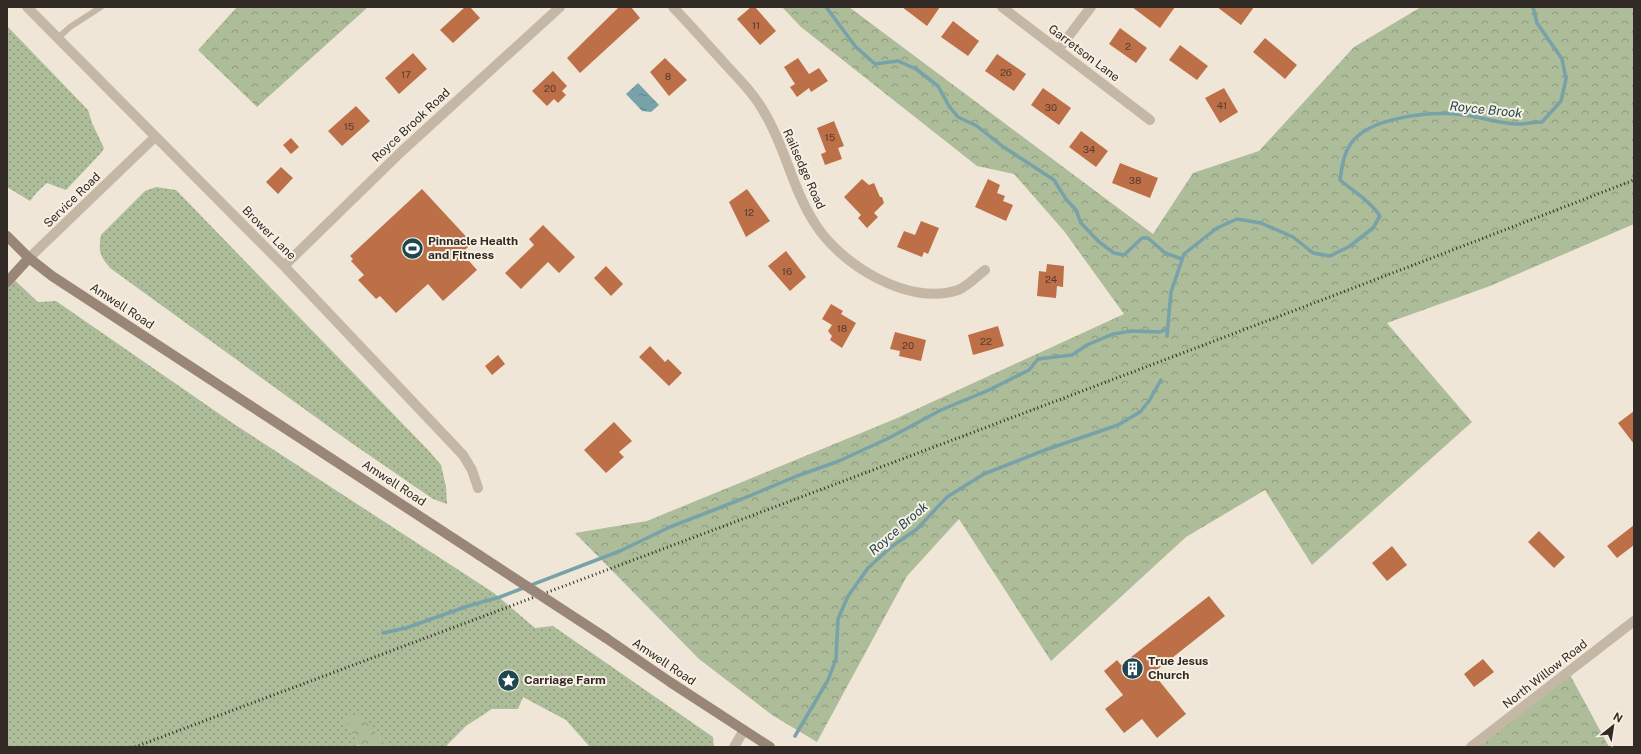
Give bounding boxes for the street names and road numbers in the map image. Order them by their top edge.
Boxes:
street label: Garretson Lane [1046,22,1123,84]
street label: Royce Brook Road [369,85,453,165]
street label: Railsedge Road [780,127,828,211]
street label: Service Road [41,170,103,230]
street label: Brower Lane [239,203,299,263]
street label: Amwell Road [88,280,156,332]
street label: Amwell Road [360,457,428,509]
street label: Amwell Road [630,636,698,688]
street label: North Willow Road [1500,637,1590,711]

